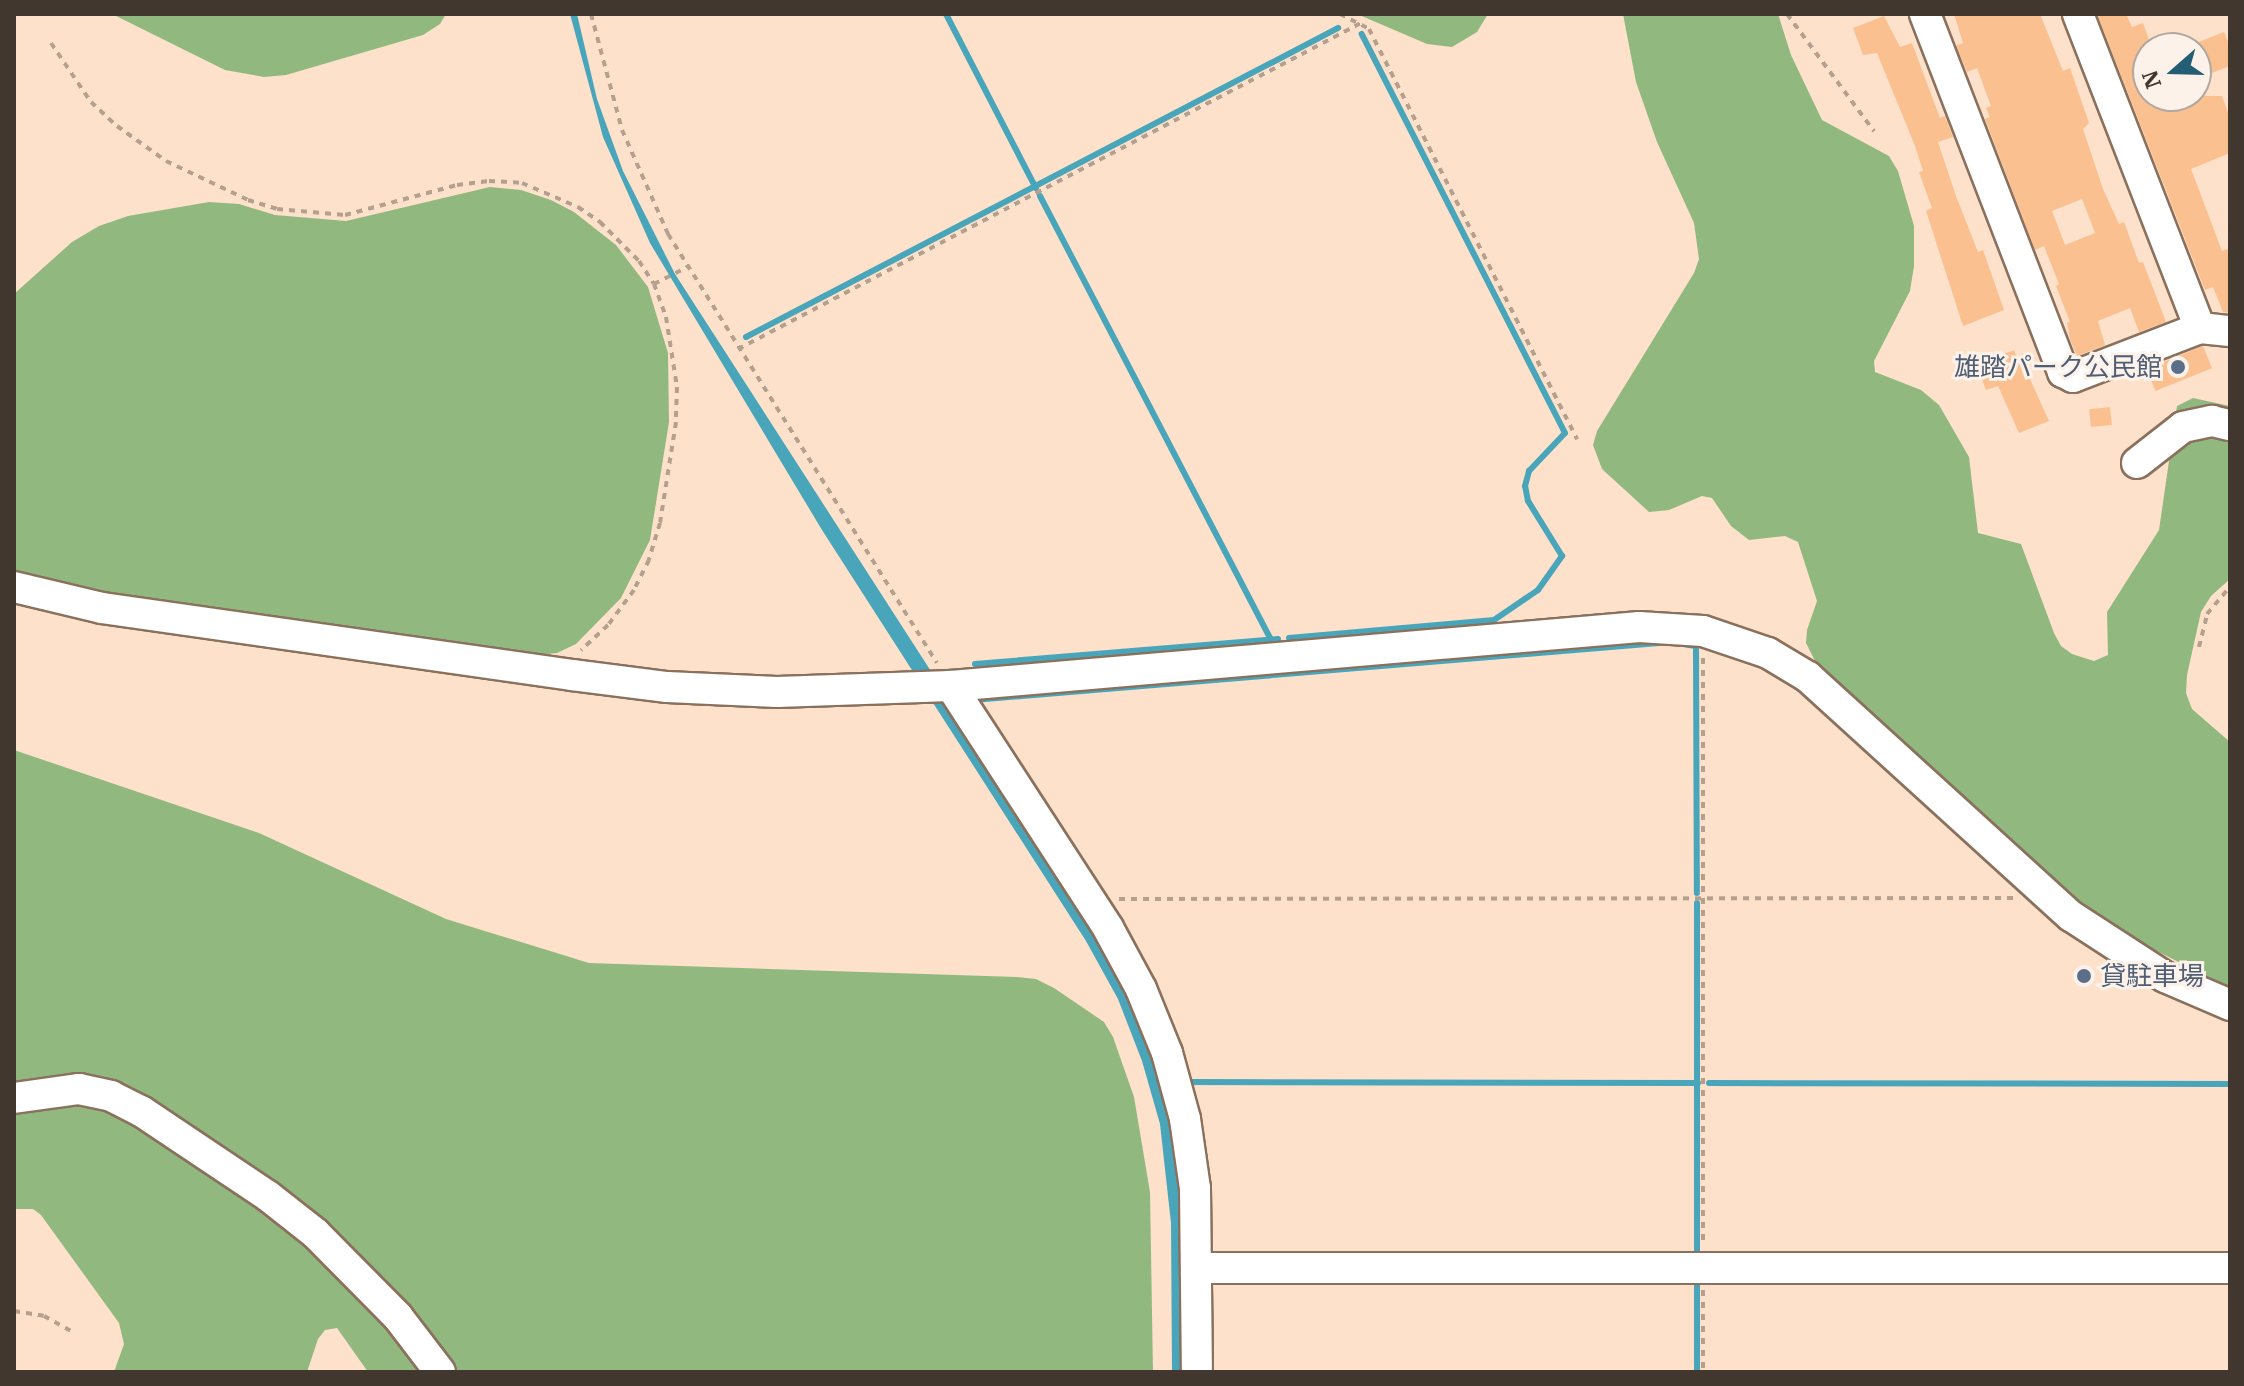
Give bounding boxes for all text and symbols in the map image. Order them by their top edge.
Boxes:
north arrow [2132,32,2212,112]
text: N [2134,67,2167,93]
place label: 雄踏パーク公民館 [1954,351,2162,383]
marker: 雄踏パーク公民館 [2169,358,2187,376]
place label: 貸駐車場 [2100,960,2204,992]
marker: 貸駐車場 [2075,967,2093,985]

